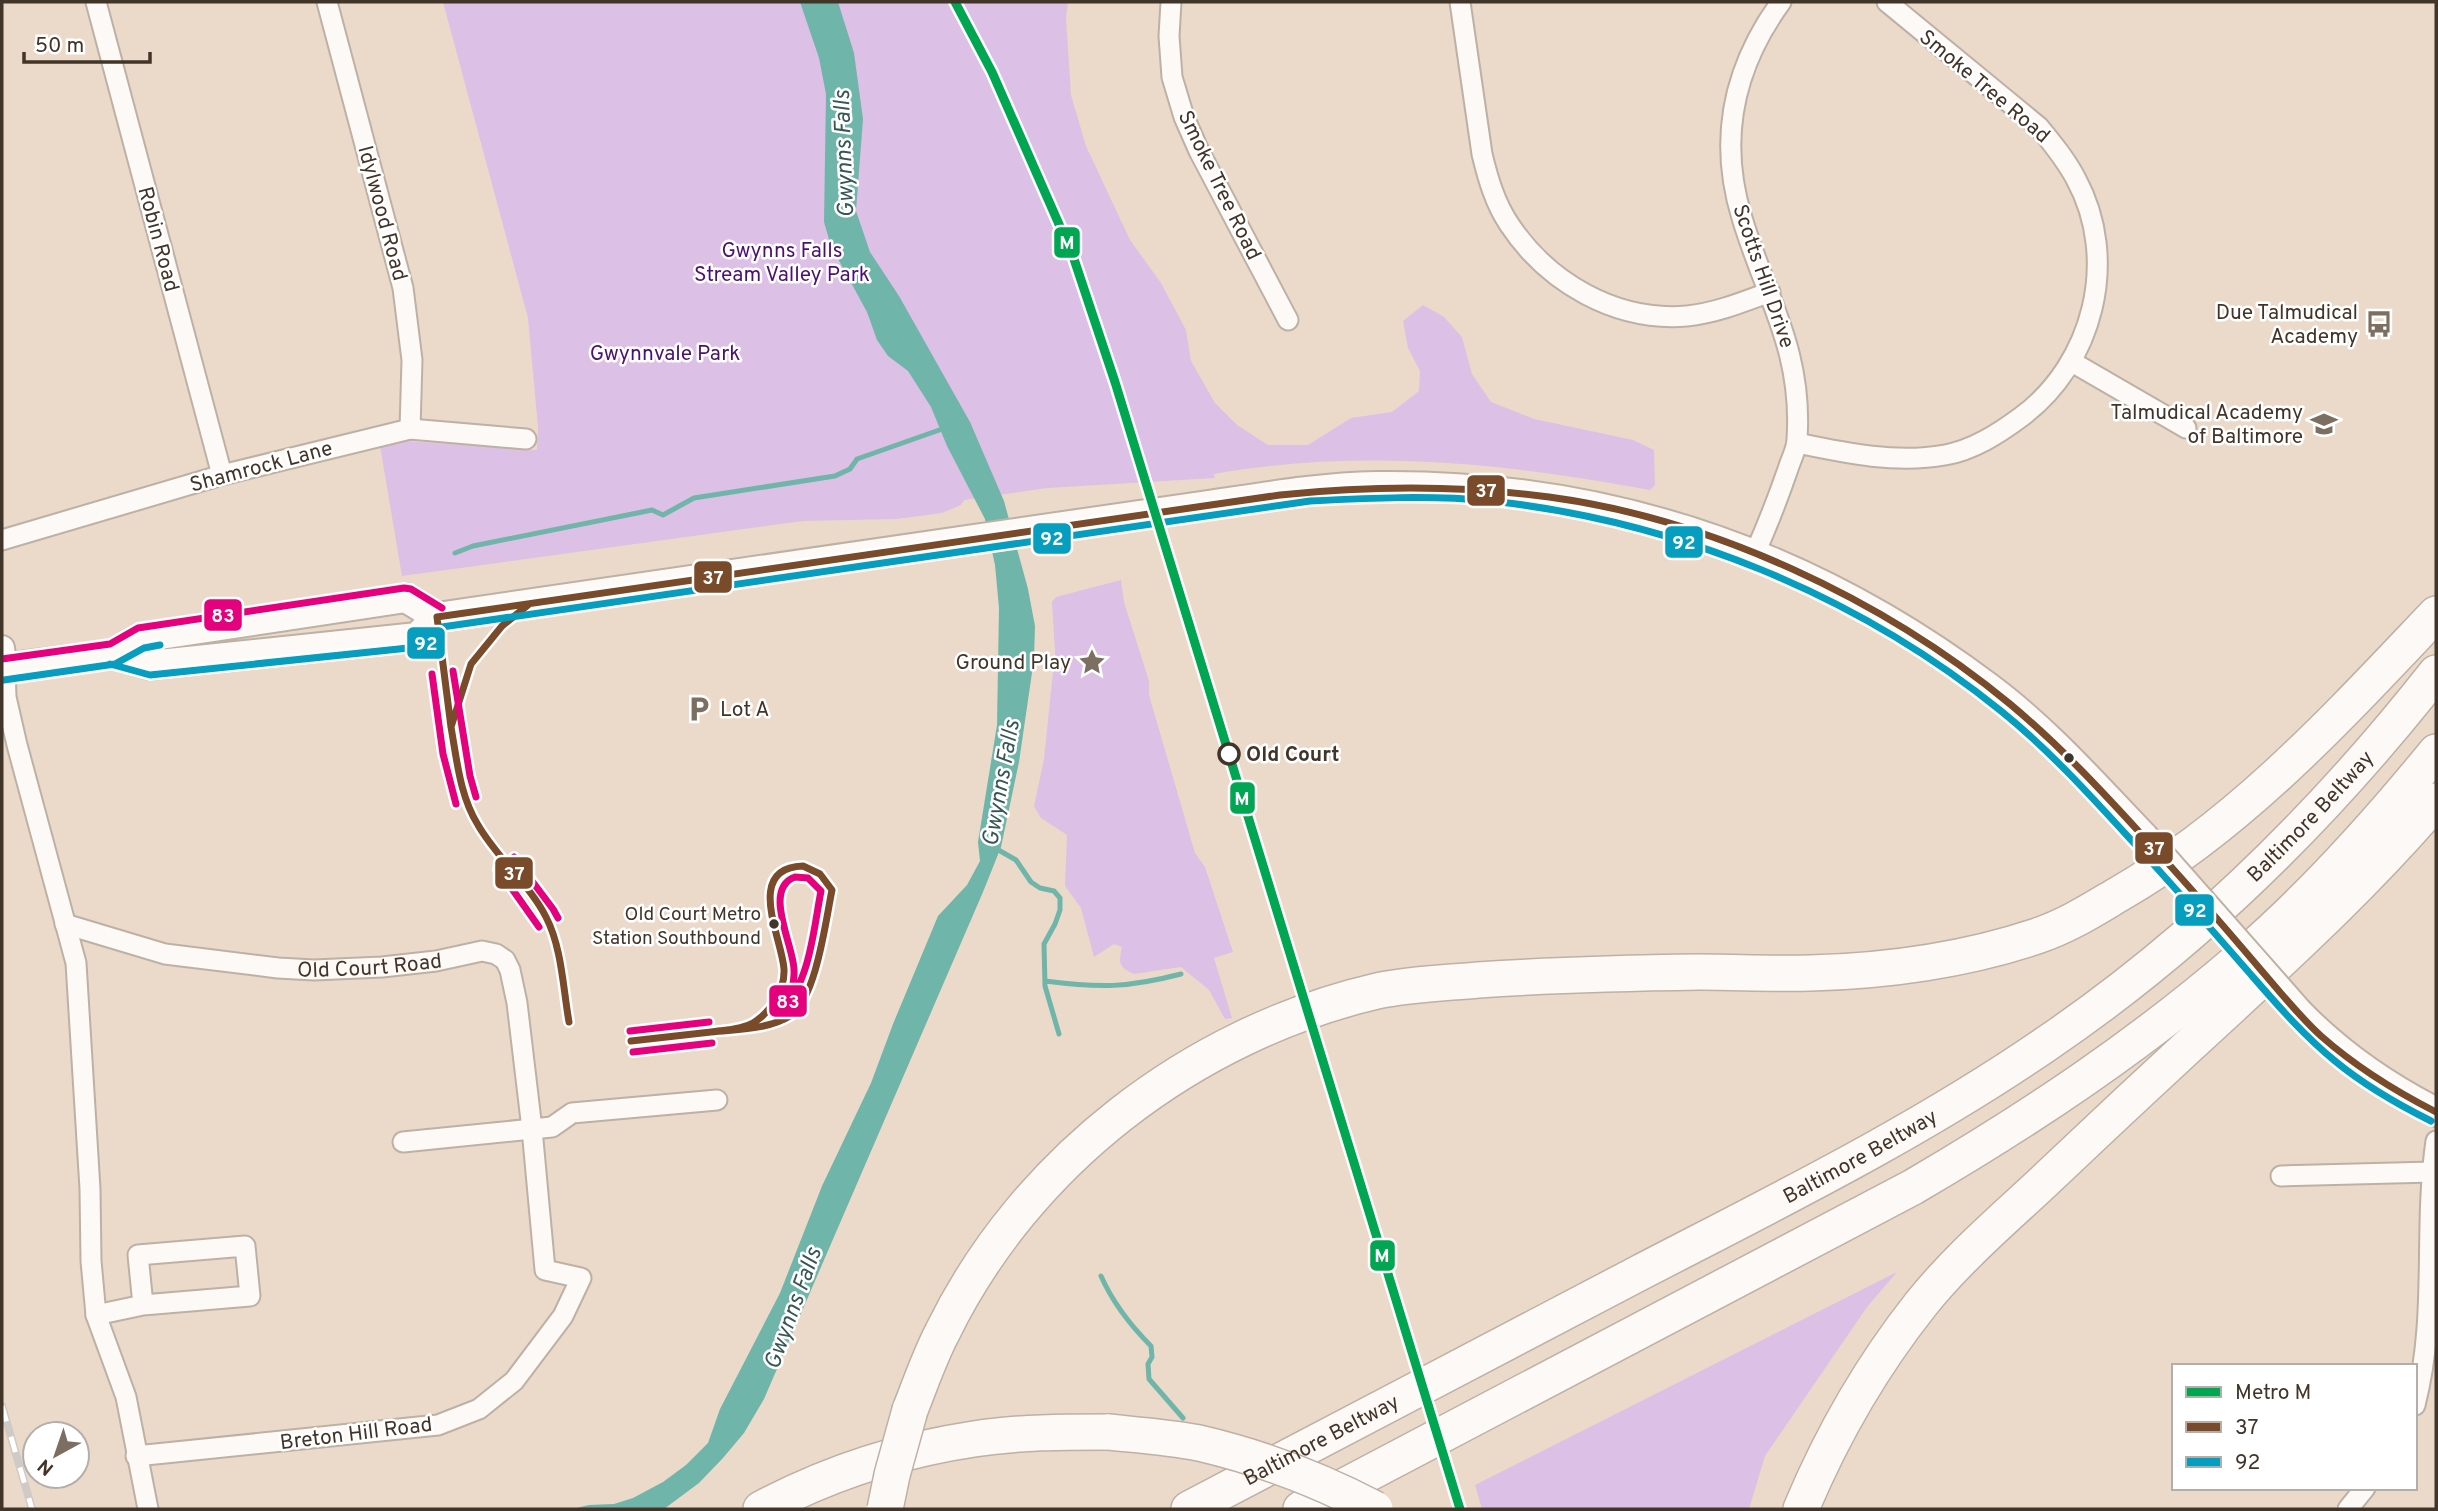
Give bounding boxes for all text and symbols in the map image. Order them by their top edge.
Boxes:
scale bar [24,21,150,65]
street label: Smoke Tree Road [1913,24,2055,150]
text: 50 m [35,33,84,60]
water label: Gwynns Falls [829,89,862,218]
street label: Smoke Tree Road [1171,107,1266,265]
street label: Idylwood Road [351,143,413,284]
street label: Robin Road [131,184,185,295]
street label: Scotts Hill Drive [1725,201,1800,352]
line badge: M [1053,226,1081,259]
text: M [1059,232,1075,256]
park label: Gwynns Falls Stream Valley Park [694,238,870,289]
place label: Due Talmudical Academy [2216,300,2358,351]
bus stop icon: Due Talmudical Academy [2364,309,2394,339]
park label: Gwynnvale Park [590,341,740,368]
place label: Talmudical Academy of Baltimore [2110,400,2303,451]
school or university icon: Talmudical Academy of Baltimore [2309,409,2339,439]
street label: Shamrock Lane [187,435,336,499]
line badge: 37 [1466,474,1506,507]
text: 37 [1475,480,1497,504]
line badge: 92 [1032,522,1072,555]
line badge: 92 [1664,525,1704,559]
text: 92 [1040,528,1064,552]
text: 92 [1672,532,1696,556]
line badge: 37 [693,560,733,594]
text: 37 [702,567,724,591]
line badge: 83 [203,598,243,632]
text: 83 [211,605,235,629]
line badge: 92 [406,626,446,660]
text: 92 [414,633,438,657]
place icon: Ground Play [1077,647,1107,677]
place label: Ground Play [956,650,1071,677]
parking icon: Lot A [684,694,714,724]
place label: Lot A [720,697,770,724]
water label: Gwynns Falls [977,717,1028,849]
place label: Old Court [1246,742,1339,769]
marker: Old Court [1218,743,1240,765]
street label: Baltimore Beltway [2242,746,2381,889]
unlabelled marker [2062,751,2076,765]
line badge: M [1229,781,1256,815]
text: M [1234,788,1250,812]
line badge: 37 [2134,831,2174,865]
text: 37 [2143,838,2165,862]
line badge: 37 [494,856,534,890]
text: 37 [503,863,525,887]
line badge: 92 [2174,893,2215,927]
text: 92 [2183,900,2207,924]
place label: Old Court Metro Station Southbound [592,903,761,951]
marker: Old Court Metro Station Southbound [767,917,781,931]
street label: Old Court Road [296,948,443,985]
line badge: 83 [768,984,808,1018]
text: 83 [776,991,800,1015]
street label: Baltimore Beltway [1779,1104,1943,1211]
line badge: M [1369,1239,1396,1272]
water label: Gwynns Falls [759,1243,830,1374]
text: M [1374,1245,1390,1269]
legend [2172,1364,2417,1490]
text: Metro M [2235,1380,2311,1407]
street label: Baltimore Beltway [1239,1389,1404,1493]
street label: Breton Hill Road [278,1412,434,1457]
text: 37 [2235,1415,2258,1442]
north arrow [21,1420,91,1490]
text: 92 [2235,1450,2260,1477]
text: N [33,1453,59,1480]

